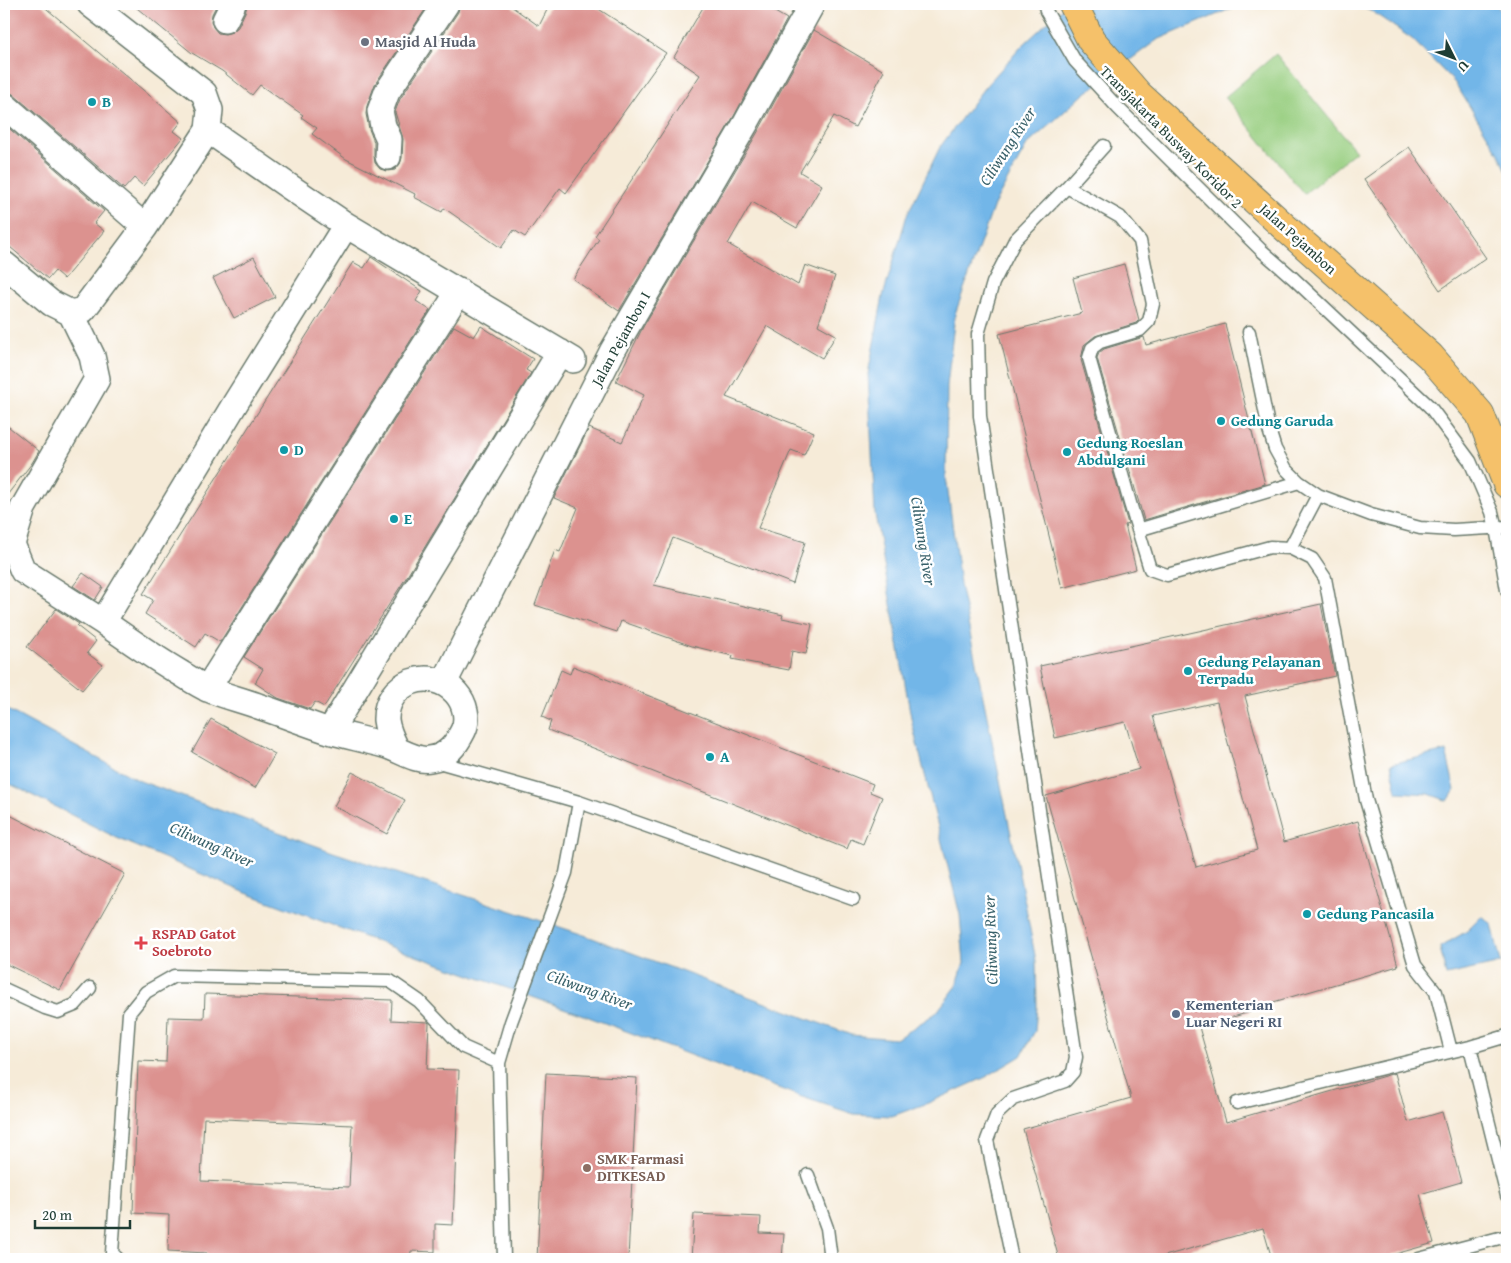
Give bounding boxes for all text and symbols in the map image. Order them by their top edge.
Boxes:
place label: Masjid Al Huda [375,31,476,52]
north arrow [1428,32,1478,82]
marker: Masjid Al Huda [359,36,371,48]
text: U [1453,57,1474,77]
street label: Transjakarta Busway Koridor 2 [1095,61,1247,213]
place label: B [102,91,111,112]
marker: B [86,96,98,108]
water label: Ciliwung River [973,101,1042,190]
street label: Jalan Pejambon [1254,197,1342,279]
street label: Jalan Pejambon I [585,288,655,392]
place label: Gedung Garuda [1231,410,1334,431]
marker: Gedung Garuda [1215,415,1227,427]
place label: Gedung Roeslan Abdulgani [1077,432,1183,470]
place label: D [294,439,304,460]
marker: D [278,444,290,456]
marker: Gedung Roeslan Abdulgani [1061,446,1073,458]
water label: Ciliwung River [905,495,943,588]
place label: E [404,508,412,529]
marker: E [388,513,400,525]
place label: Gedung Pelayanan Terpadu [1198,651,1321,689]
marker: Gedung Pelayanan Terpadu [1182,665,1194,677]
place label: A [720,746,730,767]
marker: A [704,751,716,763]
water label: Ciliwung River [166,815,259,874]
water label: Ciliwung River [976,894,1004,985]
place label: Gedung Pancasila [1317,903,1434,924]
marker: Gedung Pancasila [1301,908,1313,920]
place label: RSPAD Gatot Soebroto [152,923,236,961]
marker: RSPAD Gatot Soebroto [134,936,148,950]
water label: Ciliwung River [544,962,637,1016]
place label: Kementerian Luar Negeri RI [1186,994,1282,1032]
marker: Kementerian Luar Negeri RI [1170,1008,1182,1020]
place label: SMK Farmasi DITKESAD [597,1148,684,1186]
marker: SMK Farmasi DITKESAD [581,1162,593,1174]
scale bar [35,1198,130,1230]
text: 20 m [42,1204,73,1225]

